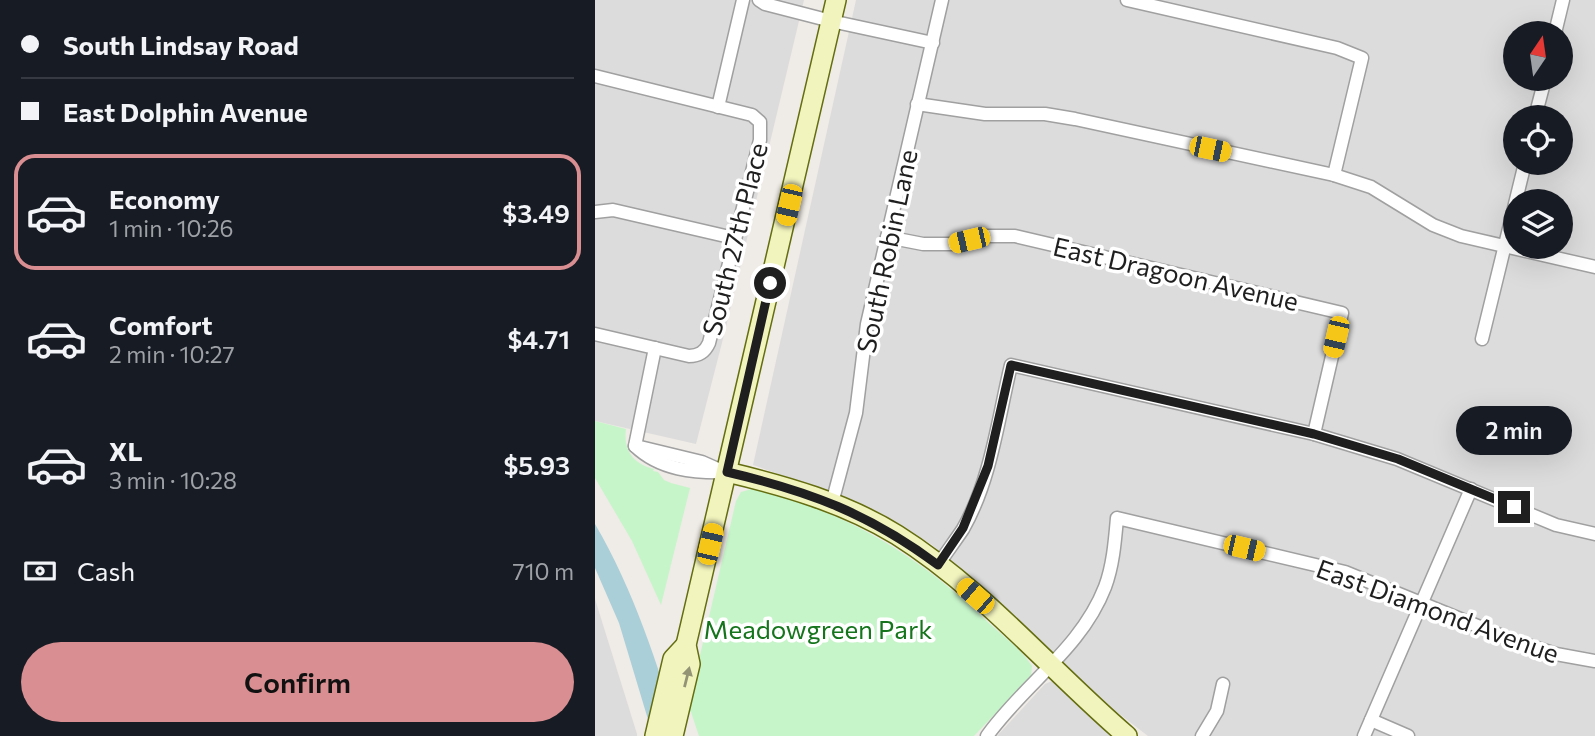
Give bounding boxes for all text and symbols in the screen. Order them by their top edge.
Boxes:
north arrow [1503,21,1573,91]
map controls [1503,21,1573,259]
text: South Lindsay Road [63,29,299,60]
text: East Dolphin Avenue [63,96,308,127]
button: locate [1503,105,1573,175]
car [1188,134,1233,164]
street label: South 27th Place [695,139,773,339]
street label: South Robin Lane [849,147,923,355]
icon: car [25,181,88,244]
car [775,182,804,228]
text: Economy [109,183,220,214]
button: layers [1503,189,1573,259]
text: $3.49 [502,197,570,228]
text: 1 min · 10:26 [109,214,234,242]
car [947,225,992,255]
street label: East Dragoon Avenue [1050,230,1302,316]
route start [754,267,786,299]
icon: car [25,307,88,370]
text: Comfort [109,309,212,340]
car [1322,314,1351,360]
text: $4.71 [507,323,570,354]
text: 2 min · 10:27 [109,340,235,368]
callout: 2 min [1456,406,1572,454]
text: 2 min [1486,416,1542,444]
icon: car [25,433,88,496]
text: XL [109,435,143,466]
text: $5.93 [503,449,570,480]
text: 3 min · 10:28 [109,466,237,494]
route end [1498,491,1530,523]
car [696,521,725,567]
car [1222,533,1267,563]
icon: cash [21,552,59,590]
street label: East Diamond Avenue [1313,552,1563,668]
text: Cash [77,555,135,586]
text: 710 m [513,557,574,585]
car [953,574,998,618]
park label: Meadowgreen Park [704,613,932,644]
button: Confirm [21,642,574,722]
one-way arrow [682,666,693,688]

